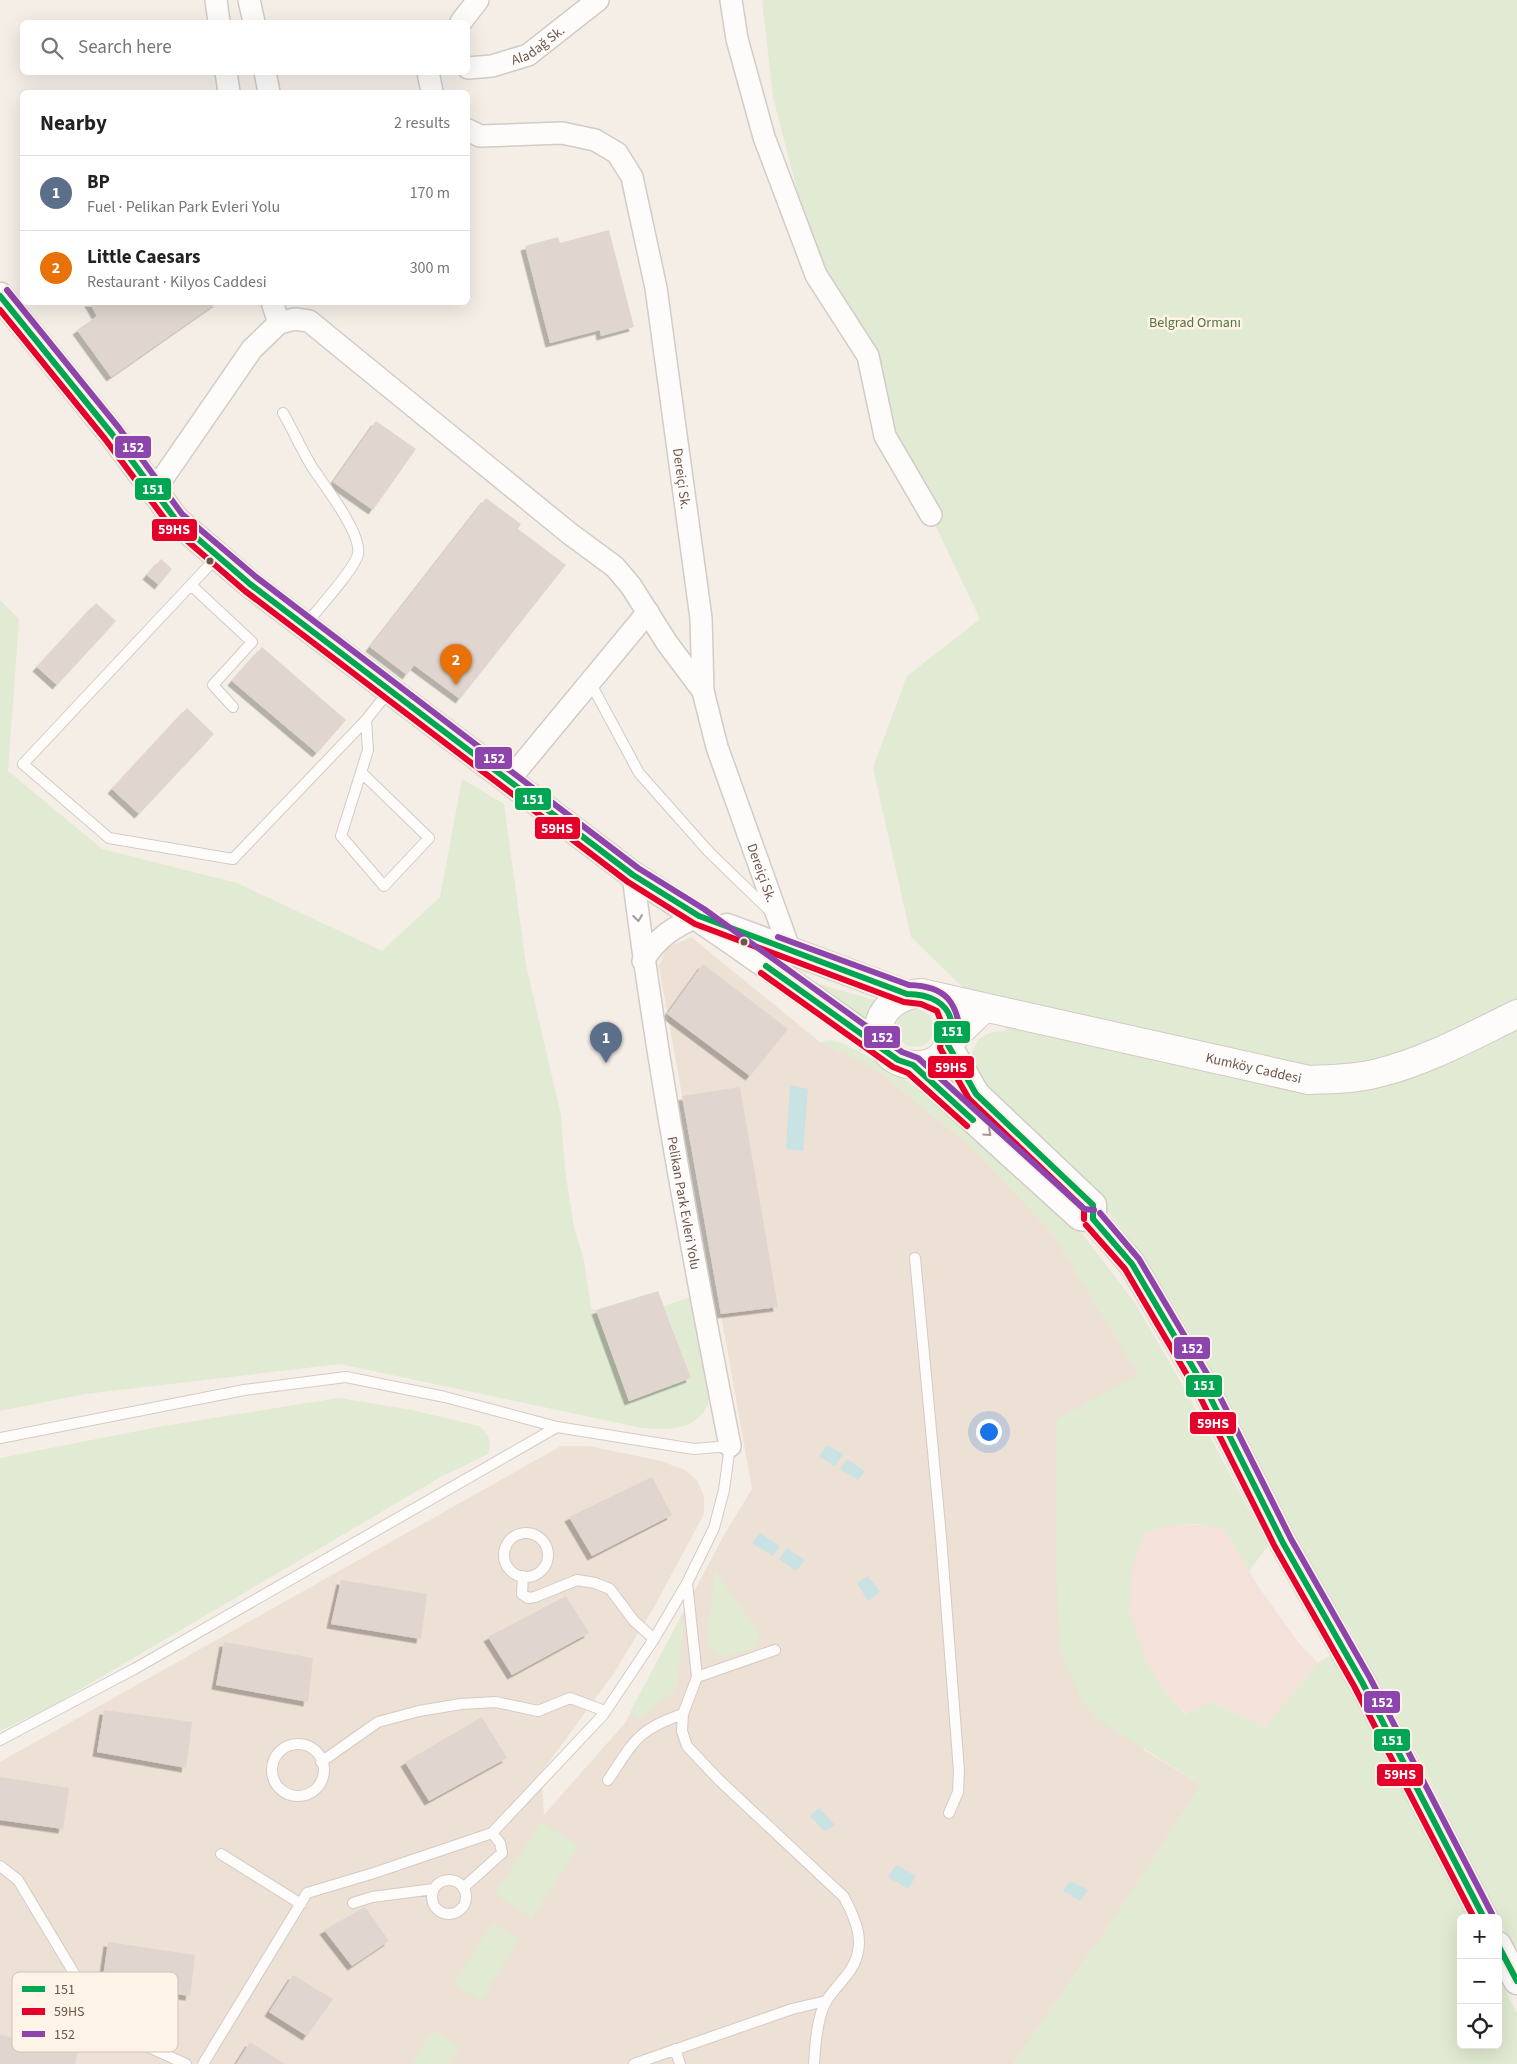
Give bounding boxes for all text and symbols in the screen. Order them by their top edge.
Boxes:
search box [20,20,470,75]
street label: Aladağ Sk. [509,21,569,71]
icon: search [38,34,66,62]
text: Search here [78,34,172,61]
text: Nearby [40,108,107,138]
text: 2 results [394,112,450,134]
text: BP [87,169,110,196]
text: 1 [52,182,60,204]
text: 170 m [410,182,450,204]
text: Fuel · Pelikan Park Evleri Yolu [87,196,280,218]
text: Little Caesars [87,244,201,271]
text: 2 [52,257,60,279]
text: 300 m [410,257,450,279]
text: Restaurant · Kilyos Caddesi [87,271,267,293]
park label: Belgrad Ormanı [1149,313,1241,333]
line badge: 152 [114,435,152,459]
text: 152 [122,438,144,458]
street label: Dereiçi Sk. [667,447,695,511]
line badge: 151 [134,477,172,501]
text: 151 [142,480,164,500]
line badge: 59HS [151,518,198,542]
text: 59HS [158,520,190,540]
unlabelled marker [205,556,215,566]
pin: 2 [440,644,472,685]
line badge: 152 [474,746,513,770]
text: 152 [483,749,505,769]
line badge: 151 [514,787,552,811]
text: 151 [522,790,544,810]
line badge: 59HS [534,816,581,840]
text: 59HS [541,819,573,839]
street label: Dereiçi Sk. [741,841,781,905]
one-way arrow [632,914,643,922]
unlabelled marker [739,937,749,947]
line badge: 151 [933,1020,971,1044]
pin: 1 [590,1022,622,1063]
text: 151 [941,1022,963,1042]
line badge: 152 [863,1025,901,1049]
text: 152 [871,1028,893,1048]
street label: Kumköy Caddesi [1204,1048,1303,1089]
line badge: 59HS [927,1055,975,1079]
text: 59HS [935,1058,967,1078]
one-way arrow [982,1127,991,1136]
street label: Pelikan Park Evleri Yolu [661,1135,705,1272]
line badge: 152 [1173,1336,1211,1360]
text: 152 [1181,1339,1203,1359]
line badge: 151 [1185,1374,1223,1398]
text: 151 [1193,1376,1215,1396]
line badge: 59HS [1189,1411,1237,1435]
text: 59HS [1197,1414,1229,1434]
your location [976,1419,1002,1445]
line badge: 152 [1363,1690,1401,1714]
text: 152 [1371,1693,1393,1713]
line badge: 151 [1373,1728,1411,1752]
text: 151 [1381,1731,1403,1751]
line badge: 59HS [1376,1763,1424,1787]
text: 59HS [1384,1765,1416,1785]
map controls [1457,1914,1502,2049]
button: + [1457,1914,1502,1959]
button: − [1457,1959,1502,2004]
legend [12,1972,178,2052]
text: 151 [54,1980,75,2000]
text: 59HS [54,2002,85,2022]
button: locate [1457,2004,1502,2049]
text: 152 [54,2025,75,2045]

